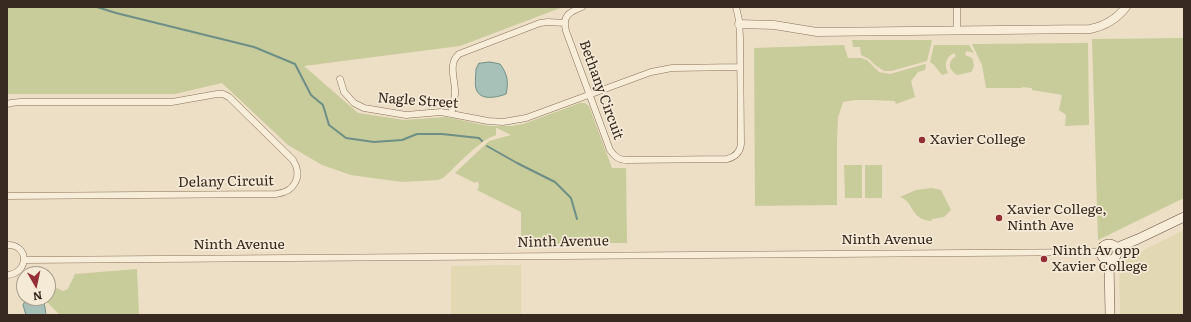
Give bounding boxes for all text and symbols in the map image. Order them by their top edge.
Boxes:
street label: Bethany Circuit [575,38,627,142]
street label: Nagle Street [377,90,459,112]
place label: Xavier College [930,132,1025,148]
marker: Xavier College [917,135,927,145]
street label: Delany Circuit [178,173,274,191]
place label: Xavier College, Ninth Ave [1007,202,1107,234]
marker: Xavier College, Ninth Ave [994,213,1004,223]
street label: Ninth Avenue [841,232,933,248]
street label: Ninth Avenue [517,233,609,251]
street label: Ninth Avenue [193,237,285,253]
place label: Ninth Av opp Xavier College [1052,243,1147,276]
marker: Ninth Av opp Xavier College [1039,254,1049,264]
north arrow [16,266,56,306]
text: N [32,288,44,305]

